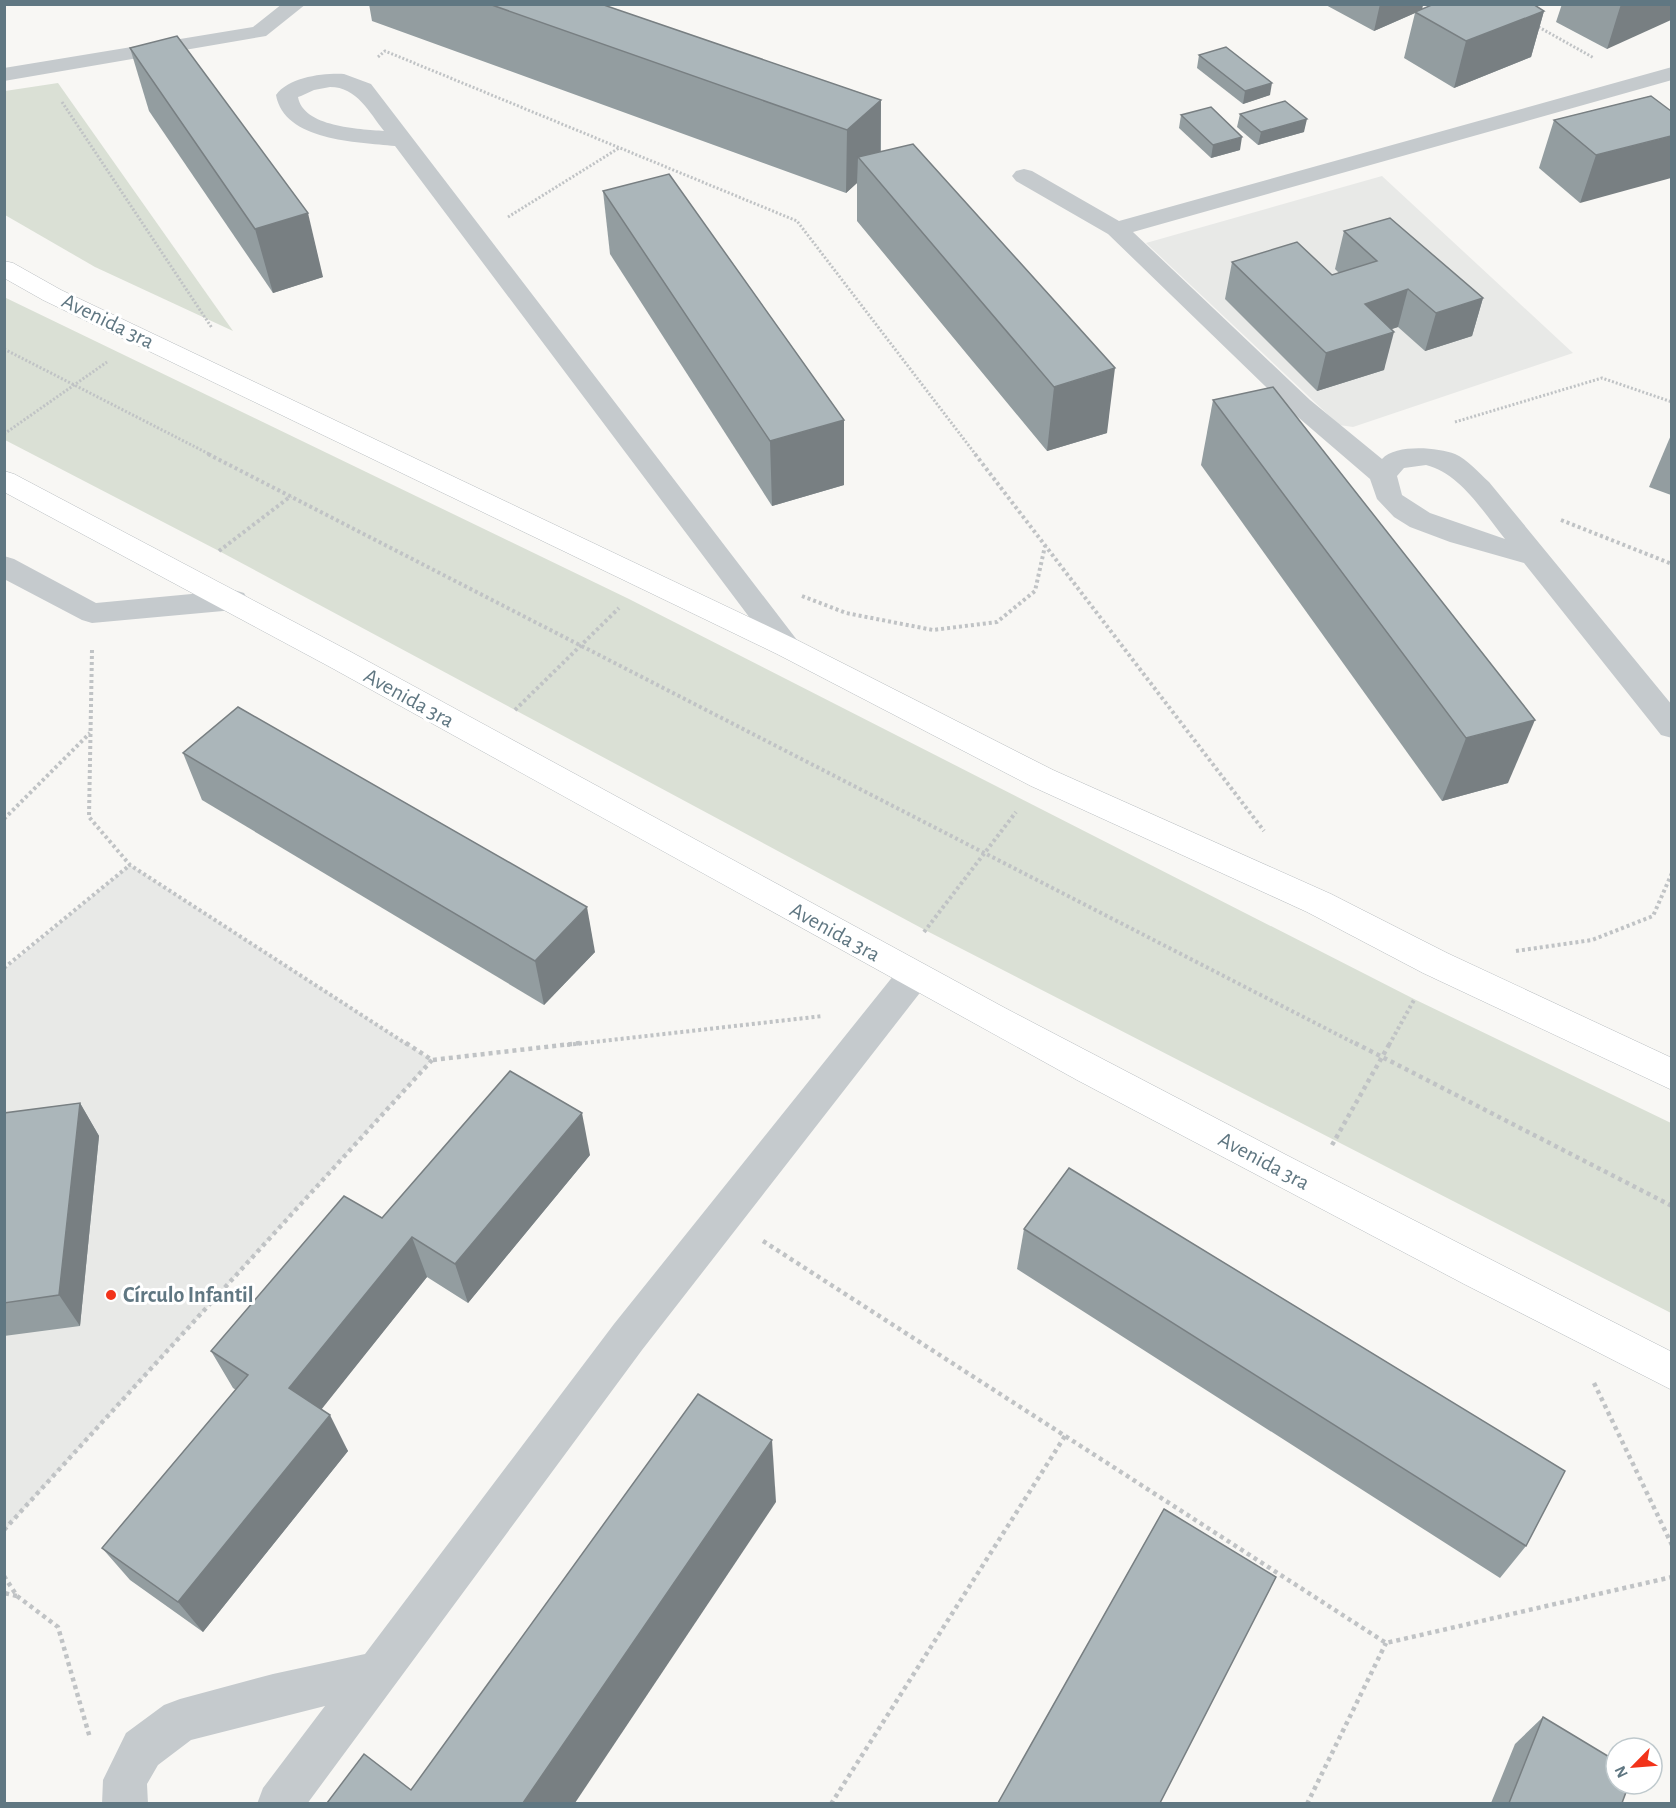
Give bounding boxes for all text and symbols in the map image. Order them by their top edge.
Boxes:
street label: Avenida 3ra [58,289,158,353]
street label: Avenida 3ra [360,664,458,732]
street label: Avenida 3ra [786,898,884,966]
street label: Avenida 3ra [1215,1128,1313,1194]
place label: Círculo Infantil [123,1284,254,1306]
marker: Círculo Infantil [104,1288,118,1302]
north arrow [1604,1736,1664,1796]
text: N [1612,1763,1631,1780]

